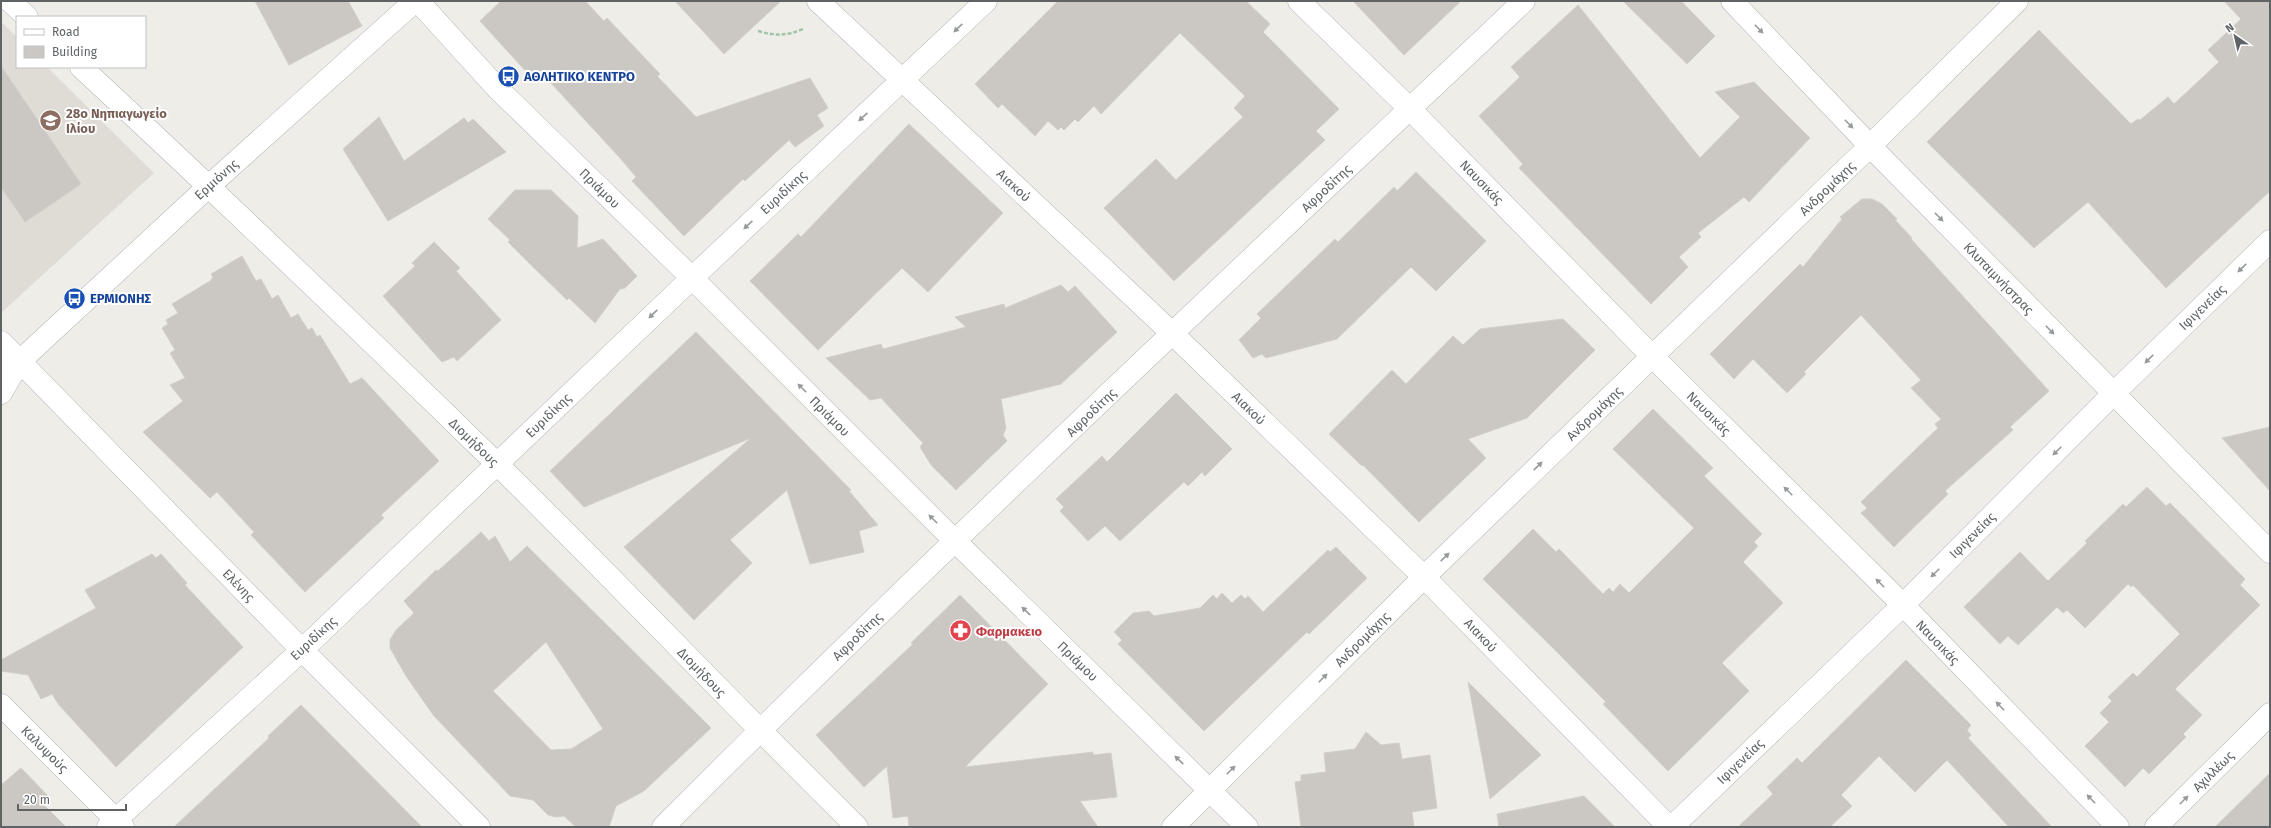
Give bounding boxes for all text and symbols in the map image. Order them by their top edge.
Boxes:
legend [16,16,146,68]
north arrow [2215,16,2255,56]
text: N [2223,21,2236,36]
one-way arrow [953,23,963,33]
one-way arrow [1755,24,1764,34]
text: Road [52,25,80,39]
text: Building [52,45,98,59]
bus stop icon: ΑΘΛΗΤΙΚΟ ΚΕΝΤΡΟ [495,63,521,89]
place label: ΑΘΛΗΤΙΚΟ ΚΕΝΤΡΟ [523,69,635,84]
place label: 28ο Νηπιαγωγείο Ιλίου [66,106,167,136]
school or university icon: 28ο Νηπιαγωγείο Ιλίου [38,107,64,133]
one-way arrow [859,112,868,121]
one-way arrow [1844,119,1853,128]
street label: Ερμιόνης [191,156,241,203]
street label: Ναυσικάς [1457,157,1506,208]
street label: Ανδρομάχης [1796,158,1858,219]
street label: Αφροδίτης [1298,161,1354,215]
street label: Πριάμου [576,165,623,211]
street label: Αιακού [994,166,1034,205]
street label: Ευριδίκης [757,167,809,217]
one-way arrow [1935,212,1944,222]
one-way arrow [743,220,753,230]
street label: Κλυταιμνήστρας [1961,239,2037,317]
one-way arrow [2237,263,2247,273]
street label: Ιφιγενείας [2176,282,2229,333]
bus stop icon: ΕΡΜΙΟΝΗΣ [61,285,87,311]
place label: ΕΡΜΙΟΝΗΣ [90,291,152,306]
one-way arrow [648,309,658,319]
one-way arrow [2045,325,2055,335]
one-way arrow [2144,354,2154,364]
one-way arrow [797,383,807,393]
street label: Ανδρομάχης [1563,383,1625,444]
street label: Αφροδίτης [1064,385,1119,440]
street label: Ναυσικάς [1684,388,1734,438]
street label: Αιακού [1229,389,1268,428]
street label: Ευριδίκης [523,390,574,441]
street label: Πριάμου [807,393,853,439]
street label: Διομήδους [446,415,501,470]
one-way arrow [2052,446,2062,456]
one-way arrow [1533,462,1543,471]
one-way arrow [1783,486,1793,496]
street label: Ιφιγενείας [1946,509,1998,561]
one-way arrow [929,514,938,524]
one-way arrow [1440,552,1450,562]
street label: Ελένης [220,566,258,605]
one-way arrow [1930,568,1940,578]
one-way arrow [1875,578,1885,588]
one-way arrow [1021,606,1031,615]
street label: Αφροδίτης [830,609,885,664]
street label: Ανδρομάχης [1332,609,1393,670]
street label: Ευριδίκης [287,613,339,663]
street label: Αιακού [1461,616,1500,655]
street label: Ναυσικάς [1913,617,1962,668]
pharmacy icon: Φαρμακειο [948,618,974,644]
place label: Φαρμακειο [976,624,1043,639]
street label: Πριάμου [1054,638,1101,684]
street label: Διομήδους [674,645,729,700]
one-way arrow [1318,673,1328,683]
one-way arrow [1995,701,2005,711]
street label: Καλυψούς [18,723,71,776]
street label: Ιφιγενείας [1714,736,1767,787]
street label: Αχιλλέως [2190,748,2237,795]
one-way arrow [1174,755,1184,765]
one-way arrow [1226,765,1236,775]
scale bar [18,786,126,812]
text: 20 m [24,793,50,807]
one-way arrow [2086,794,2096,804]
one-way arrow [2179,795,2189,805]

